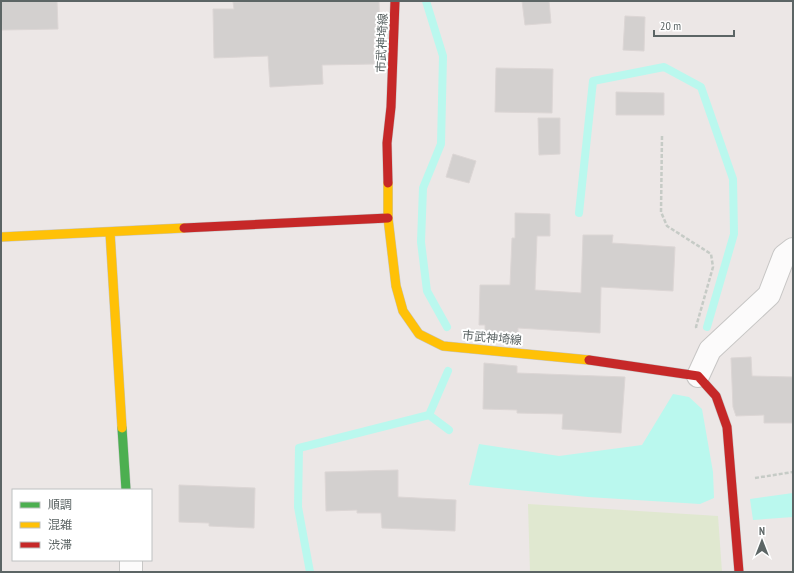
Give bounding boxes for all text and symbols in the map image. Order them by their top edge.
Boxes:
scale bar [654,12,734,38]
street label: 市武神埼線 [373,13,390,73]
text: 20 m [660,18,681,33]
street label: 市武神埼線 [461,327,523,348]
legend [12,489,152,561]
text: 順調 [48,497,72,512]
text: 混雑 [48,517,72,532]
north arrow [742,521,782,561]
text: N [759,524,765,538]
text: 渋滞 [48,537,72,552]

